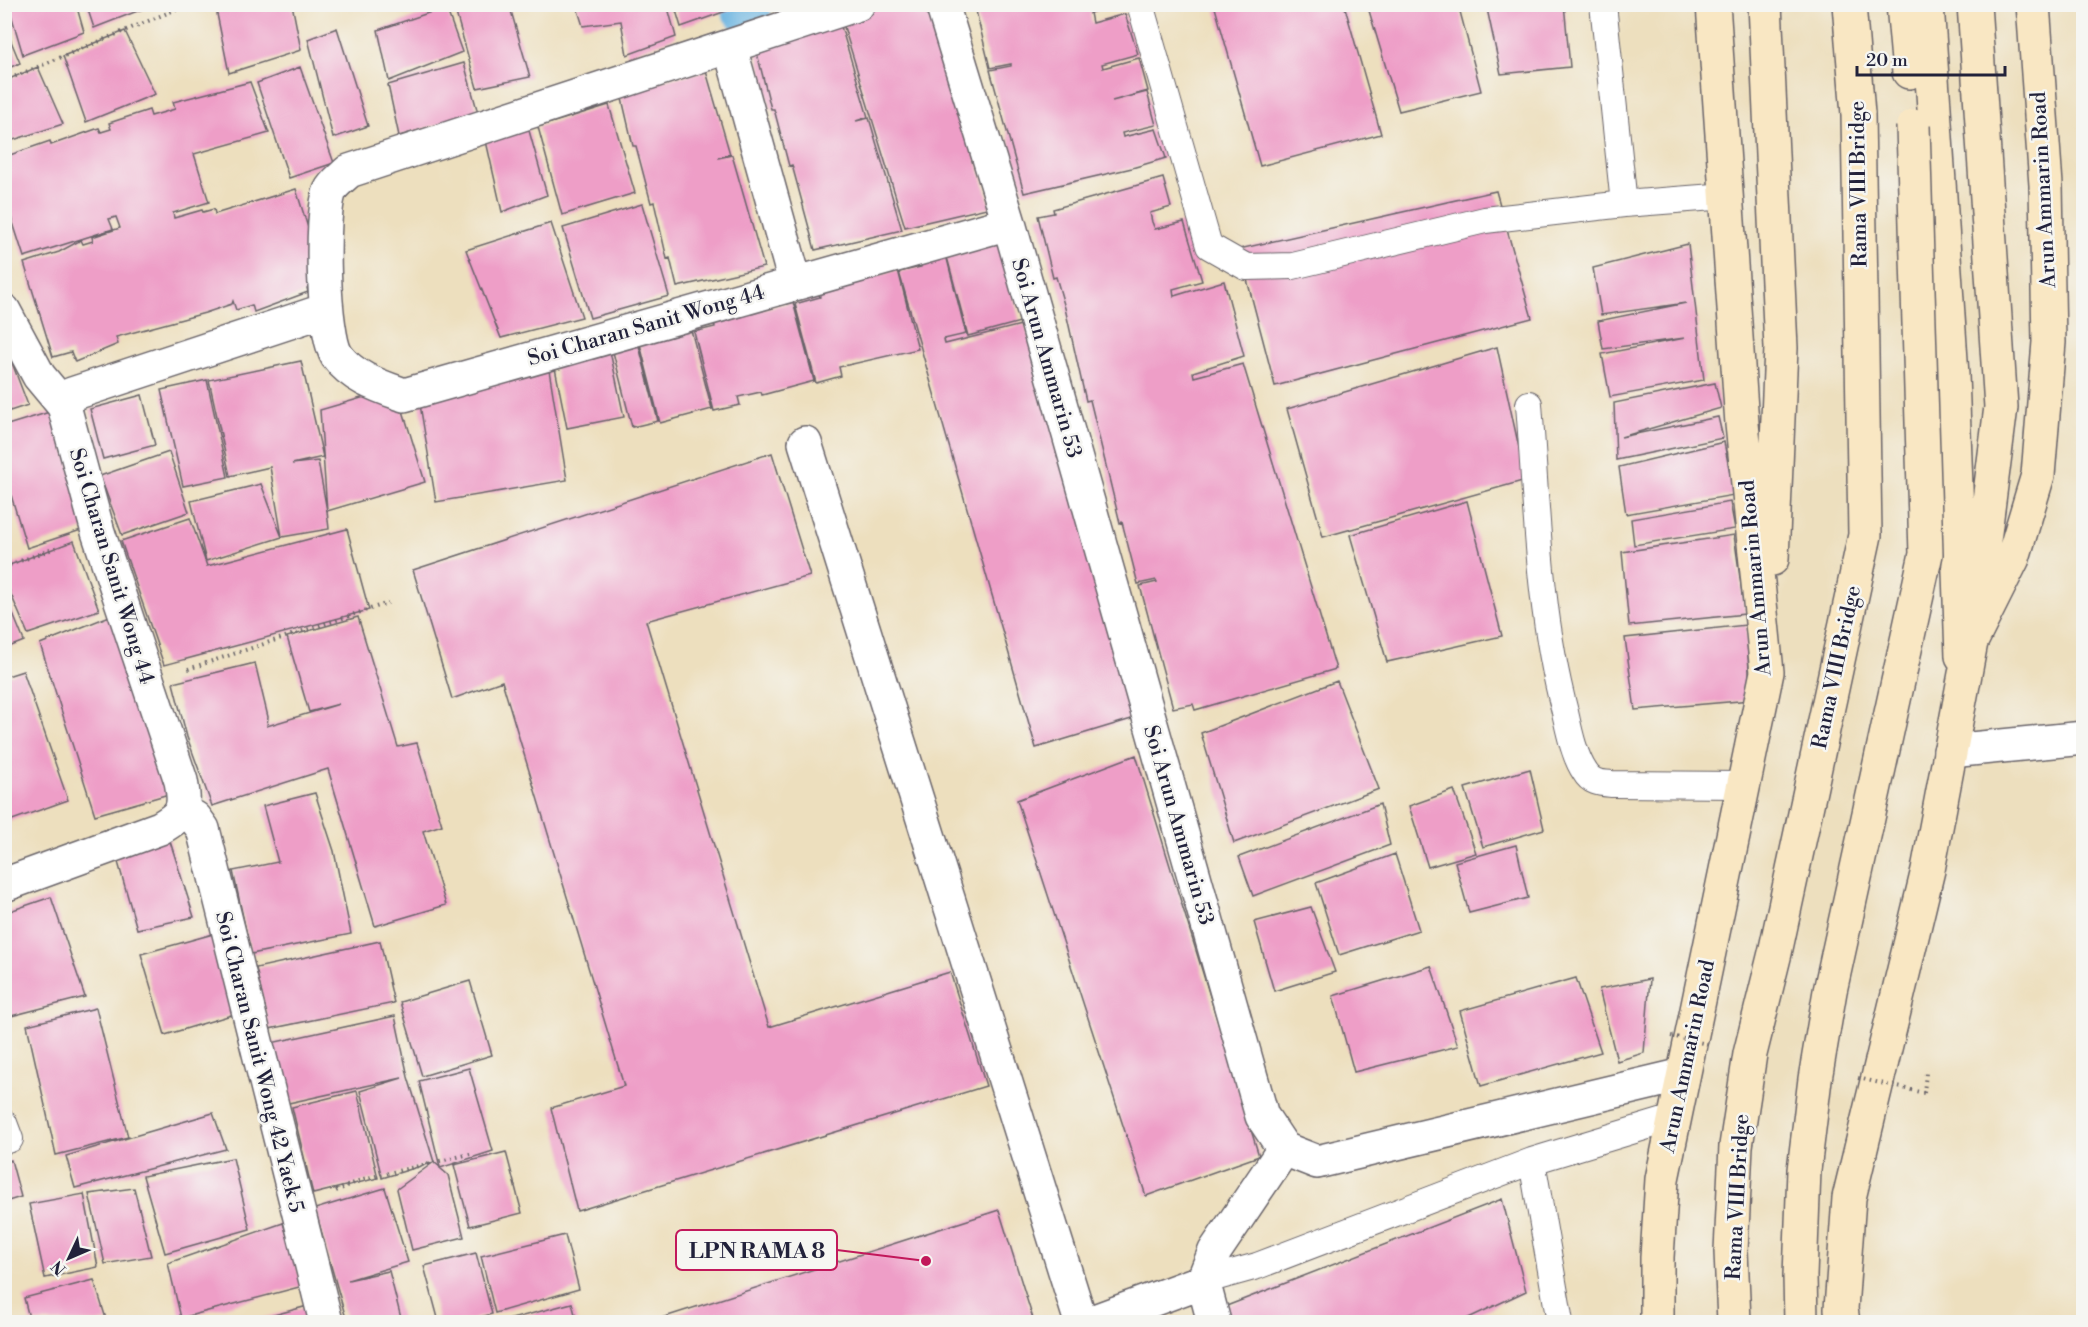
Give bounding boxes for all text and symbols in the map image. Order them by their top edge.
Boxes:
scale bar [1857,39,2006,77]
text: 20 m [1866,49,1908,72]
street label: Arun Ammarin Road [2026,91,2062,290]
street label: Rama VIII Bridge [1845,101,1873,267]
street label: Soi Arun Ammarin 53 [1005,256,1087,461]
street label: Soi Charan Sanit Wong 44 [525,280,768,372]
street label: Soi Charan Sanit Wong 44 [63,445,159,687]
street label: Arun Ammarin Road [1734,479,1778,678]
street label: Rama VIII Bridge [1807,583,1867,751]
street label: Soi Arun Ammarin 53 [1137,723,1219,928]
street label: Soi Charan Sanit Wong 42 Yaek 5 [209,909,309,1216]
street label: Arun Ammarin Road [1655,957,1721,1156]
street label: Rama VIII Bridge [1721,1113,1755,1281]
north arrow [39,1228,99,1288]
callout: LPN RAMA 8 [676,1230,837,1270]
text: LPN RAMA 8 [689,1238,825,1265]
text: N [47,1256,71,1279]

